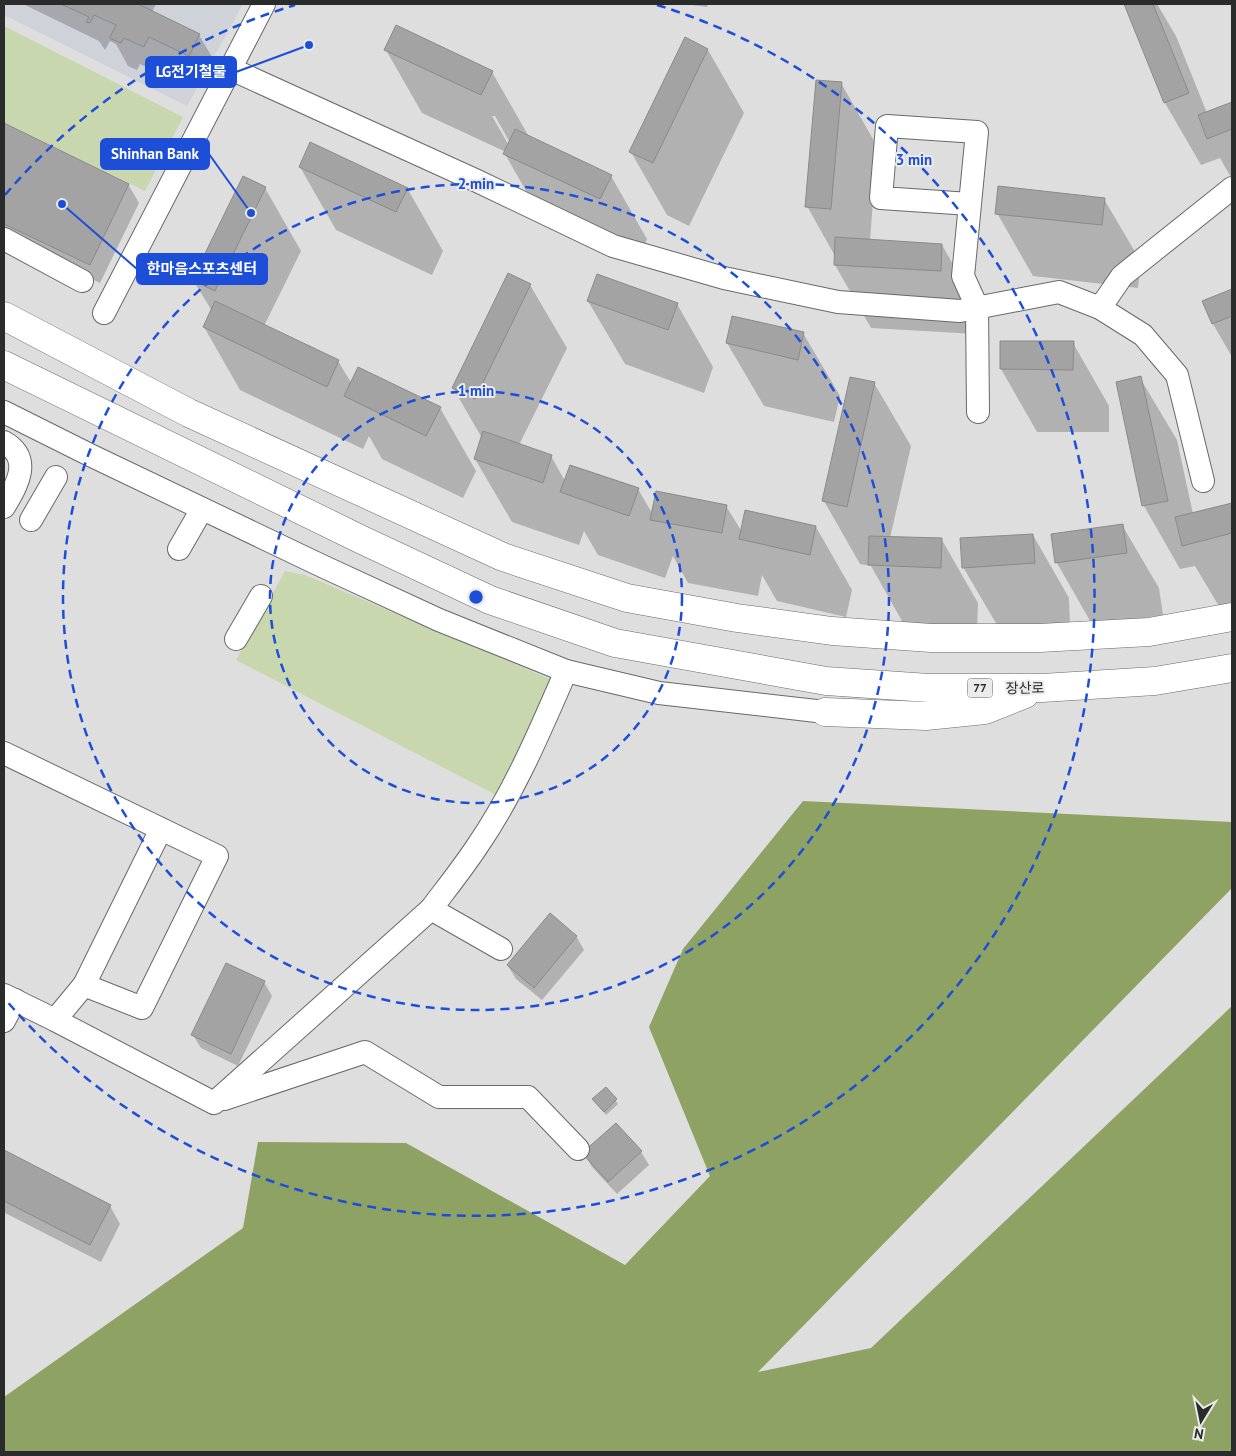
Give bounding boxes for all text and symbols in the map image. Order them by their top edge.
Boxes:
callout: LG전기철물 [146,57,236,87]
text: LG전기철물 [156,62,227,81]
callout: Shinhan Bank [101,139,209,169]
text: Shinhan Bank [111,144,200,163]
text: 3 min [896,150,932,169]
text: 2 min [458,174,494,193]
callout: 한마음스포츠센터 [137,254,267,284]
text: 한마음스포츠센터 [147,259,257,278]
text: 1 min [458,381,494,400]
centre of rings [467,588,485,606]
road number: 77 [968,678,992,698]
street label: 장산로 [1006,679,1045,697]
north arrow [1176,1396,1226,1446]
text: N [1193,1424,1205,1443]

